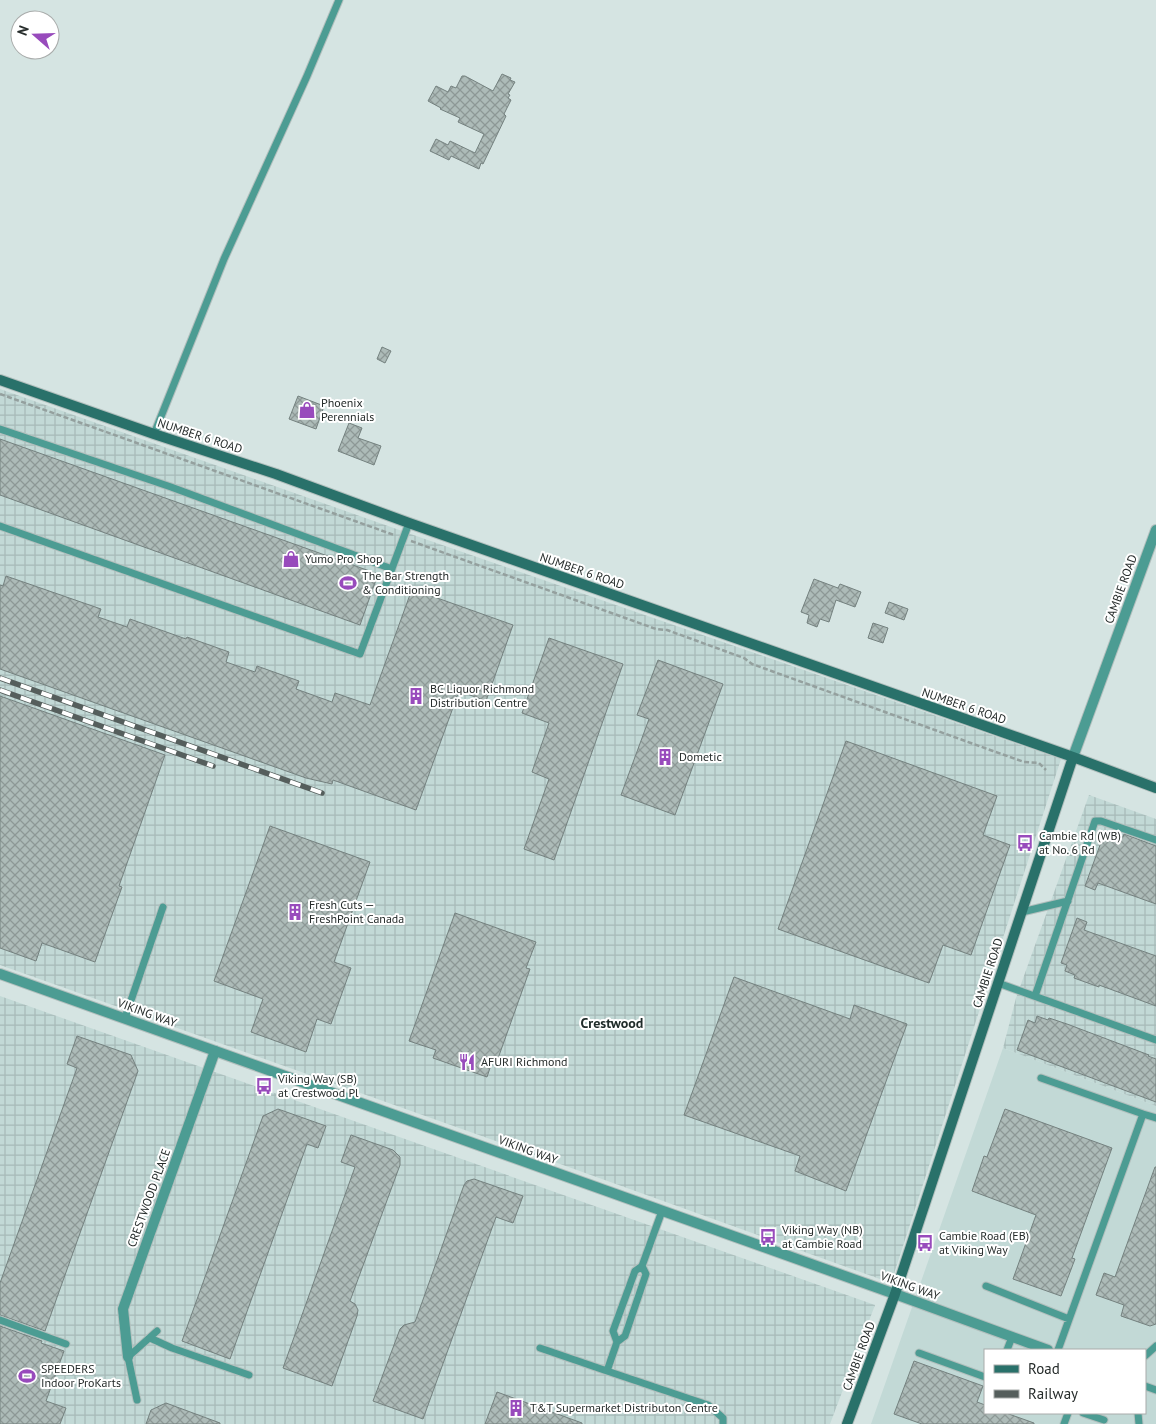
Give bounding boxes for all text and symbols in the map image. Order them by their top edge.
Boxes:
north arrow [10,10,60,60]
text: N [13,23,33,38]
place label: Phoenix Perennials [321,395,374,424]
shop icon: Phoenix Perennials [297,400,317,420]
street label: NUMBER 6 ROAD [156,415,245,456]
shop icon: Yumo Pro Shop [281,549,301,569]
street label: NUMBER 6 ROAD [538,549,626,592]
place label: Yumo Pro Shop [305,551,383,566]
street label: CAMBIE ROAD [1101,552,1140,625]
place label: The Bar Strength & Conditioning [362,568,449,597]
sports icon: The Bar Strength & Conditioning [338,573,358,593]
place label: BC Liquor Richmond Distribution Centre [430,681,534,710]
street label: NUMBER 6 ROAD [920,684,1008,727]
building icon: BC Liquor Richmond Distribution Centre [406,686,426,706]
building icon: Dometic [655,747,675,767]
place label: Dometic [679,749,722,764]
place label: Cambie Rd (WB) at No. 6 Rd [1039,828,1121,857]
bus stop icon: Cambie Rd (WB) at No. 6 Rd [1015,833,1035,853]
place label: Fresh Cuts — FreshPoint Canada [309,897,404,926]
building icon: Fresh Cuts — FreshPoint Canada [285,902,305,922]
street label: CAMBIE ROAD [969,936,1006,1010]
street label: VIKING WAY [115,995,179,1030]
district label: Crestwood [581,1014,643,1032]
restaurant icon: AFURI Richmond [457,1052,477,1072]
place label: AFURI Richmond [481,1054,567,1069]
place label: Viking Way (SB) at Crestwood Pl [277,1071,359,1100]
bus stop icon: Viking Way (SB) at Crestwood Pl [254,1076,274,1096]
street label: VIKING WAY [496,1132,560,1167]
street label: CRESTWOOD PLACE [124,1147,173,1249]
place label: Viking Way (NB) at Cambie Road [781,1222,863,1251]
bus stop icon: Viking Way (NB) at Cambie Road [758,1227,778,1247]
place label: Cambie Road (EB) at Viking Way [939,1228,1029,1257]
bus stop icon: Cambie Road (EB) at Viking Way [915,1233,935,1253]
street label: VIKING WAY [878,1268,942,1303]
street label: CAMBIE ROAD [839,1319,878,1392]
legend [984,1349,1146,1414]
text: Road [1028,1359,1060,1378]
place label: SPEEDERS Indoor ProKarts [41,1361,121,1390]
sports icon: SPEEDERS Indoor ProKarts [17,1366,37,1386]
text: Railway [1028,1384,1078,1403]
building icon: T&T Supermarket Distributon Centre [506,1398,526,1418]
place label: T&T Supermarket Distributon Centre [530,1400,718,1415]

